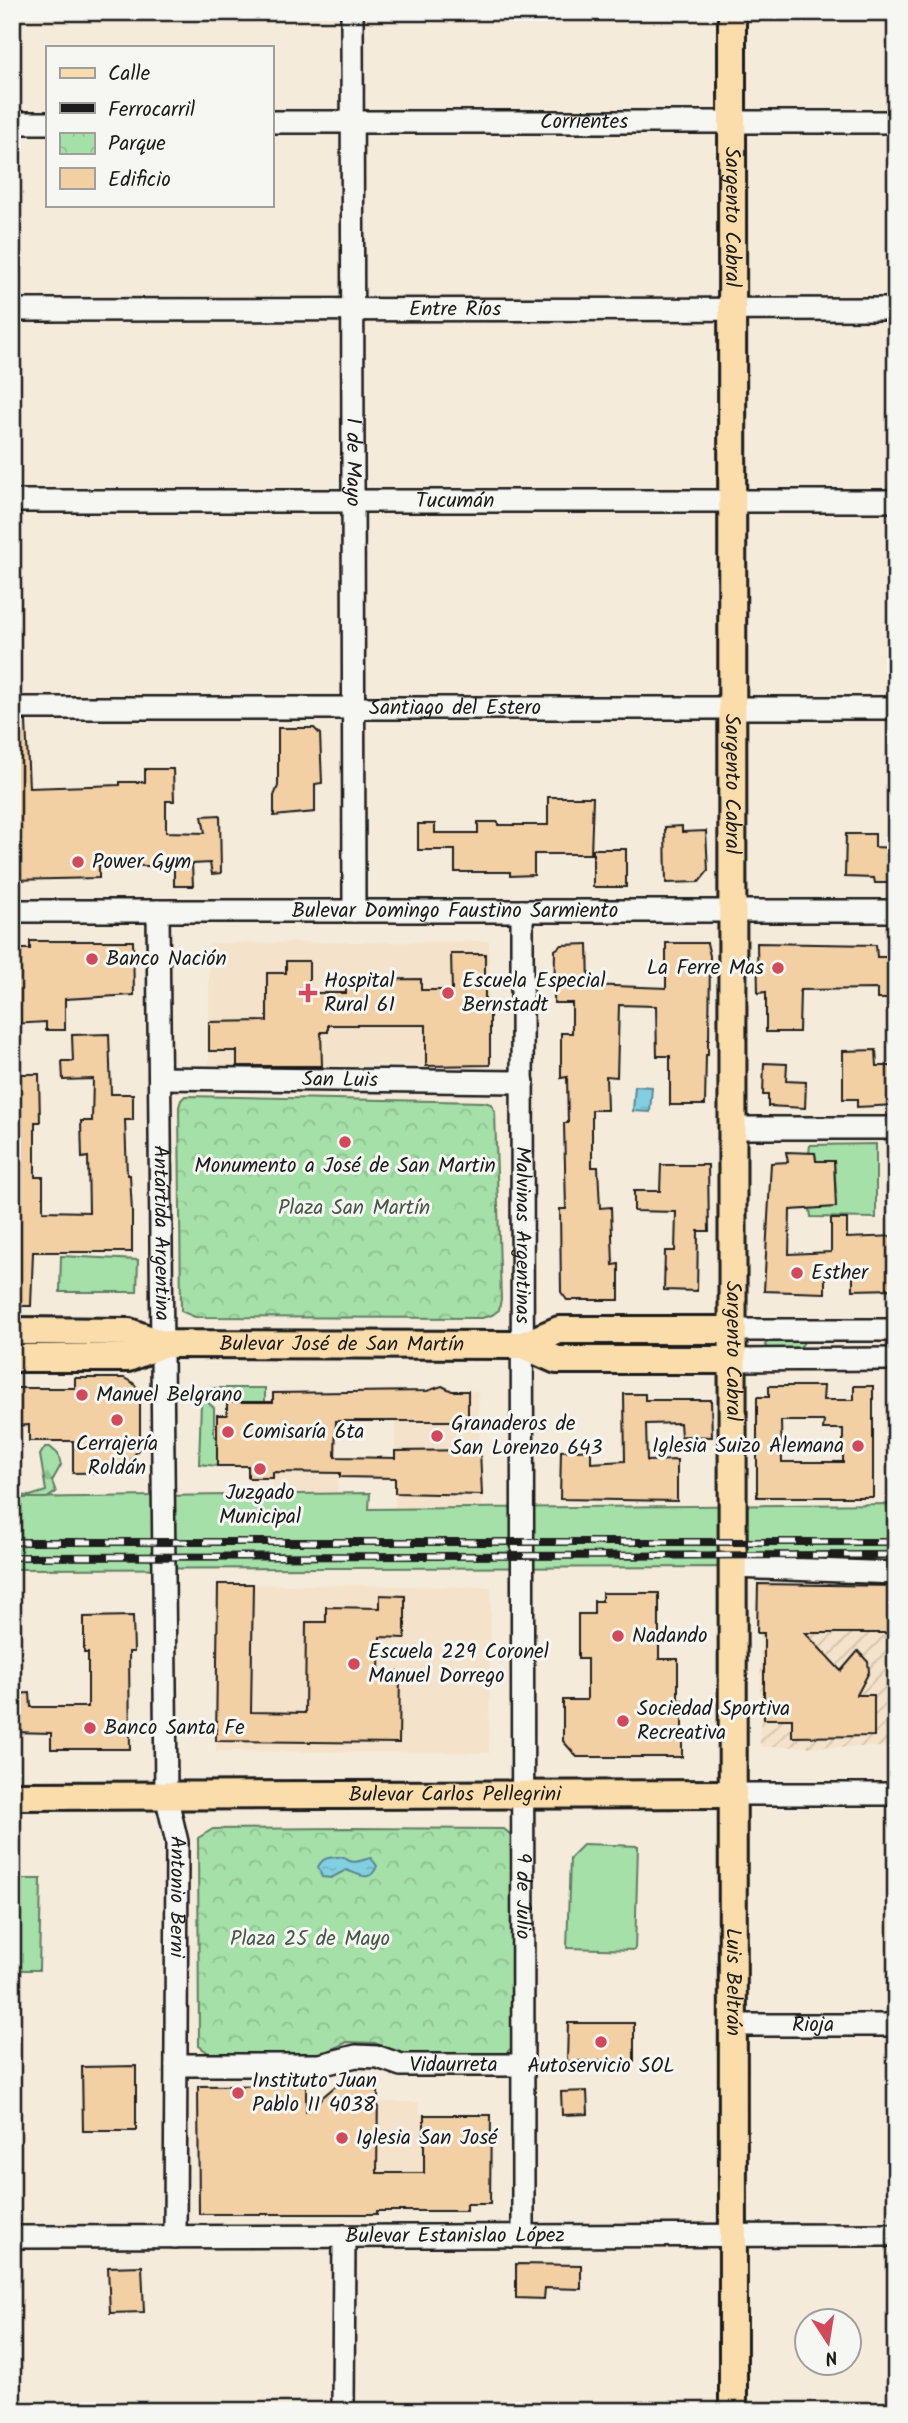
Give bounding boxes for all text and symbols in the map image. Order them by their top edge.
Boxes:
legend [46,46,273,206]
text: Calle [108,58,151,91]
text: Ferrocarril [108,94,195,127]
street label: Corrientes [540,106,628,139]
text: Parque [108,128,166,161]
street label: Sargento Cabral [716,147,749,287]
text: Edificio [108,164,171,197]
street label: Entre Ríos [409,293,501,326]
street label: 1 de Mayo [336,417,370,507]
street label: Tucumán [416,485,494,518]
street label: Santiago del Estero [369,692,541,725]
street label: Sargento Cabral [716,714,749,854]
place label: Power Gym [92,846,191,879]
marker: Power Gym [70,854,86,870]
street label: Bulevar Domingo Faustino Sarmiento [292,895,618,928]
place label: Banco Nación [106,943,227,976]
marker: Banco Nación [84,951,100,967]
place label: La Ferre Mas [647,952,764,985]
marker: La Ferre Mas [770,960,786,976]
place label: Hospital Rural 61 [324,965,395,1022]
place label: Escuela Especial Bernstadt [462,965,606,1022]
marker: Hospital Rural 61 [298,983,318,1003]
marker: Escuela Especial Bernstadt [440,985,456,1001]
street label: San Luis [302,1063,378,1097]
marker: Monumento a José de San Martin [337,1134,353,1150]
street label: Antártida Argentina [144,1145,178,1321]
street label: Malvinas Argentinas [506,1146,539,1324]
place label: Monumento a José de San Martin [194,1150,496,1183]
park label: Plaza San Martín [278,1192,430,1225]
place label: Esther [811,1257,869,1290]
marker: Esther [789,1265,805,1281]
street label: Sargento Cabral [716,1281,749,1421]
street label: Bulevar José de San Martín [219,1328,464,1361]
place label: Manuel Belgrano [96,1379,242,1412]
marker: Manuel Belgrano [74,1387,90,1403]
place label: Granaderos de San Lorenzo 643 [451,1408,603,1465]
marker: Cerrajería Roldán [109,1412,125,1428]
place label: Comisaría 6ta [242,1416,364,1449]
marker: Comisaría 6ta [220,1424,236,1440]
place label: Cerrajería Roldán [76,1428,158,1485]
marker: Granaderos de San Lorenzo 643 [429,1428,445,1444]
place label: Iglesia Suizo Alemana [652,1430,844,1463]
marker: Iglesia Suizo Alemana [850,1438,866,1454]
marker: Juzgado Municipal [252,1461,268,1477]
place label: Juzgado Municipal [219,1477,301,1534]
place label: Nadando [632,1620,708,1653]
marker: Nadando [610,1628,626,1644]
place label: Escuela 229 Coronel Manuel Dorrego [368,1636,549,1693]
marker: Escuela 229 Coronel Manuel Dorrego [346,1656,362,1672]
place label: Sociedad Sportiva Recreativa [637,1693,790,1750]
place label: Banco Santa Fe [104,1712,245,1745]
marker: Sociedad Sportiva Recreativa [615,1713,631,1729]
marker: Banco Santa Fe [82,1720,98,1736]
street label: Bulevar Carlos Pellegrini [349,1778,562,1812]
street label: Antonio Berni [160,1836,194,1959]
street label: 9 de Julio [506,1853,539,1939]
park label: Plaza 25 de Mayo [230,1923,390,1956]
street label: Luis Beltrán [716,1928,749,2036]
street label: Rioja [792,2009,834,2042]
marker: Autoservicio SOL [593,2034,609,2050]
street label: Vidaurreta [410,2049,498,2082]
place label: Autoservicio SOL [527,2050,675,2083]
place label: Instituto Juan Pablo II 4038 [252,2065,377,2122]
marker: Instituto Juan Pablo II 4038 [230,2085,246,2101]
place label: Iglesia San José [356,2122,498,2155]
marker: Iglesia San José [334,2130,350,2146]
street label: Bulevar Estanislao López [345,2219,565,2253]
north arrow [792,2308,862,2378]
text: N [822,2341,840,2373]

